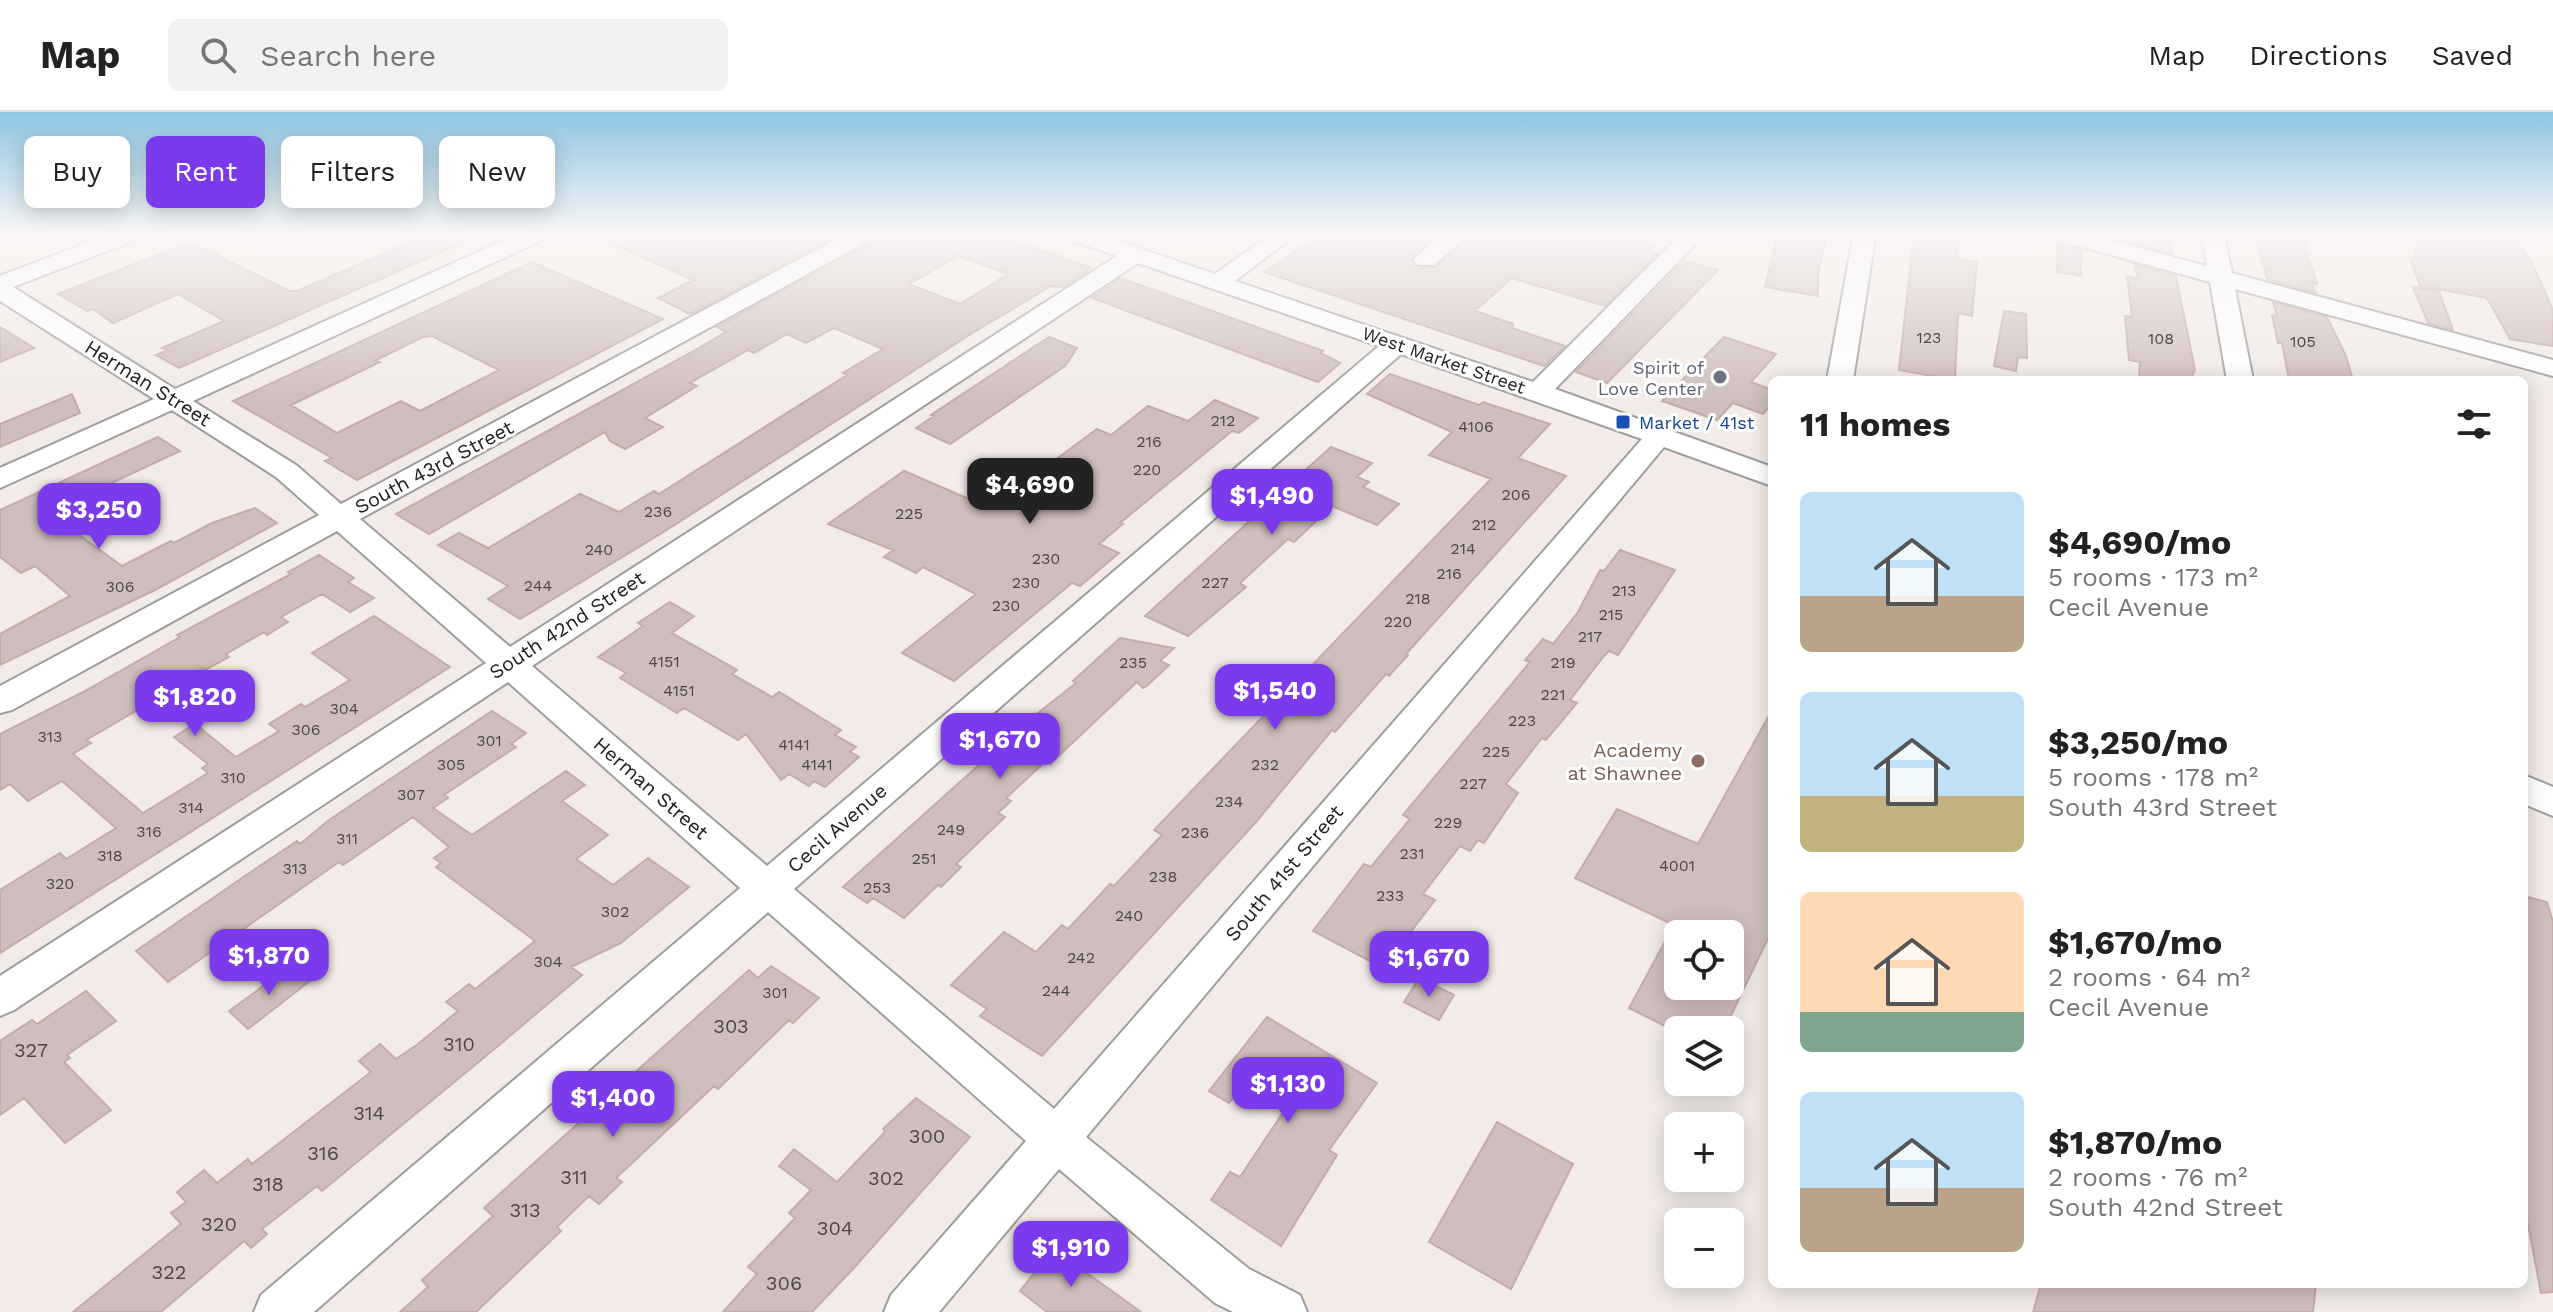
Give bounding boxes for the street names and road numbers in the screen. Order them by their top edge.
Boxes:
street label: West Market Street [1360,322,1529,398]
street label: Herman Street [81,335,216,432]
street label: South 43rd Street [351,415,518,519]
street label: South 42nd Street [485,565,650,684]
street label: Herman Street [589,732,714,845]
street label: Cecil Avenue [782,778,892,878]
street label: South 41st Street [1220,800,1348,946]

